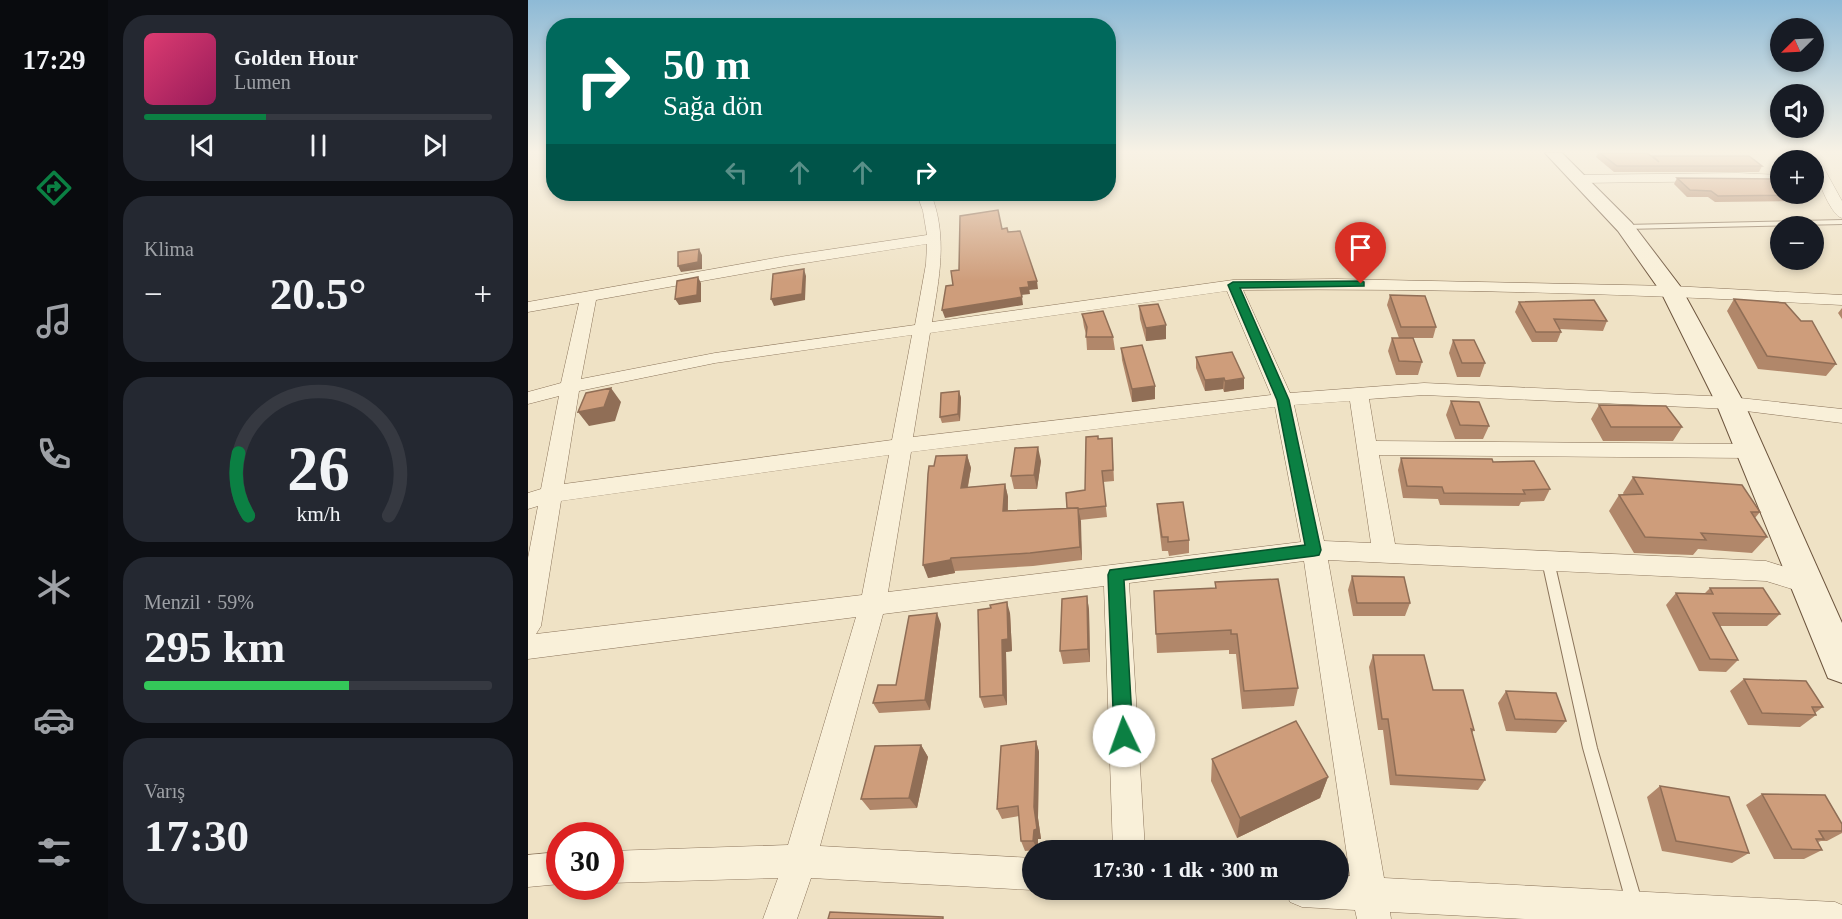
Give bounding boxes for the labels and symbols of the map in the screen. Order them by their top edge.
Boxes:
north arrow [1770,18,1824,72]
pin [1335,222,1386,284]
position arrow [1092,704,1156,768]
speed limit sign: 30 [546,822,624,900]

